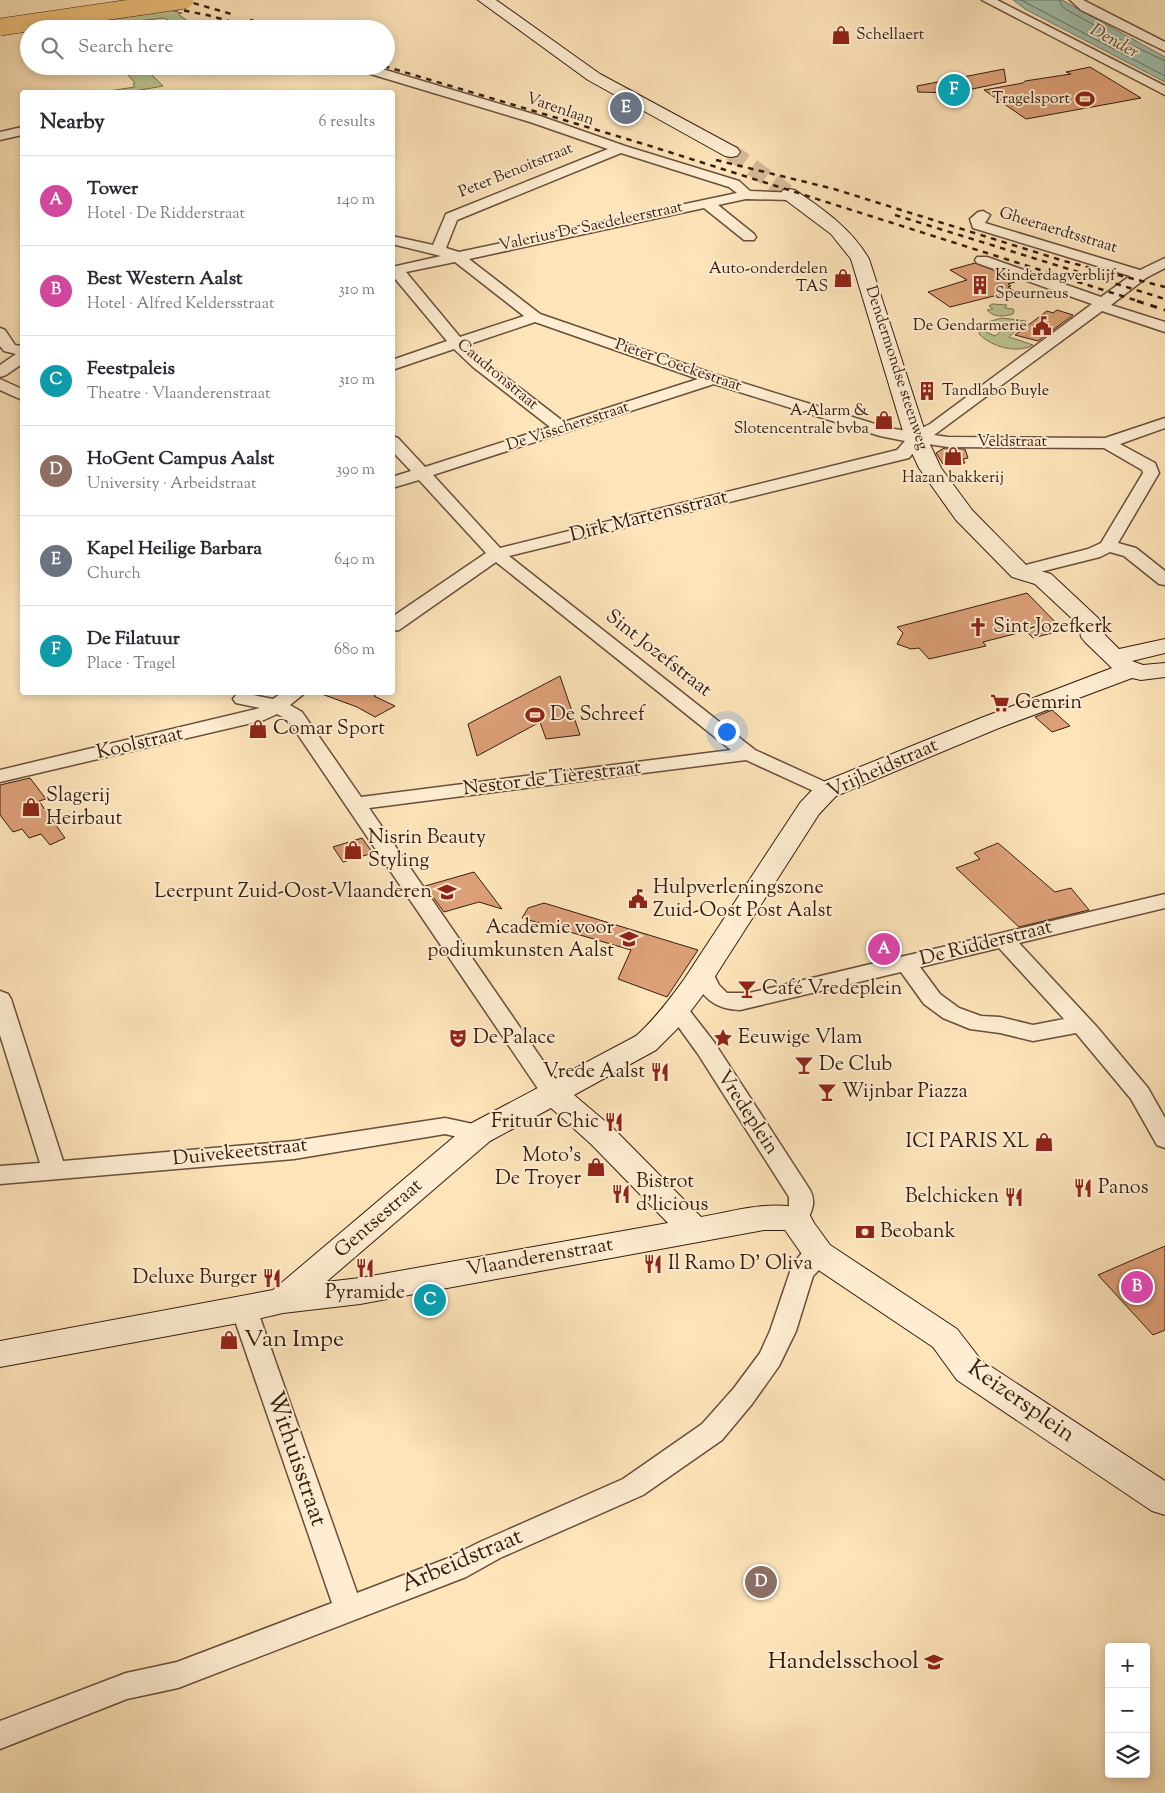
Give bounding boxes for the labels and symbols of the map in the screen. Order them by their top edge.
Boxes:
water label: Dender [1085,18,1144,66]
shop icon: Schellaert [830,24,852,46]
place label: Schellaert [856,24,925,47]
pin: F [938,71,970,109]
street label: Varenlaan [523,88,598,133]
place label: Tragelsport [992,88,1071,111]
sports icon: Tragelsport [1074,88,1096,110]
pin: E [610,89,642,127]
street label: Peter Benoitstraat [455,137,577,204]
street label: Valerius De Saedeleerstraat [497,196,686,258]
street label: Gheeraerdtsstraat [996,202,1120,260]
place label: Auto-onderdelen TAS [709,258,829,299]
place label: Kinderdagverblijf Speurneus [995,265,1117,306]
shop icon: Auto-onderdelen TAS [832,267,854,289]
building icon: Kinderdagverblijf Speurneus [969,274,991,296]
street label: Dendermondse steenweg [859,283,933,453]
place label: De Gendarmerie [913,315,1027,338]
public building icon: De Gendarmerie [1031,315,1053,337]
street label: Caudronstraat [451,334,543,416]
street label: Pieter Coeckestraat [612,334,745,399]
building icon: Tandlabo Buyle [916,380,938,402]
place label: Tandlabo Buyle [942,380,1049,403]
street label: De Visscherestraat [504,396,633,458]
place label: A-Alarm & Slotencentrale bvba [734,400,870,441]
shop icon: A-Alarm & Slotencentrale bvba [873,409,895,431]
street label: Veldstraat [977,431,1047,454]
shop icon: Hazan bakkerij [942,445,964,467]
place label: Hazan bakkerij [902,467,1004,490]
street label: Dirk Martensstraat [567,483,731,551]
street label: Sint Jozefstraat [599,603,718,705]
place label: Sint-Jozefkerk [993,613,1113,642]
church icon: Sint-Jozefkerk [967,616,989,638]
place label: Gemrin [1015,689,1082,718]
supermarket icon: Gemrin [989,692,1011,714]
place label: De Schreef [550,701,646,730]
sports icon: De Schreef [524,704,546,726]
place label: Comar Sport [273,715,385,744]
shop icon: Comar Sport [247,718,269,740]
your location [714,719,740,745]
street label: Koolstraat [94,720,186,768]
street label: Vrijheidstraat [823,732,943,806]
street label: Nestor de Tièrestraat [461,754,643,804]
place label: Slagerij Heirbaut [46,782,122,834]
shop icon: Slagerij Heirbaut [20,796,42,818]
place label: Nisrin Beauty Styling [368,824,486,876]
shop icon: Nisrin Beauty Styling [342,839,364,861]
place label: Hulpverleningszone Zuid-Oost Post Aalst [653,874,832,926]
place label: Leerpunt Zuid-Oost-Vlaanderen [154,878,432,907]
school or university icon: Leerpunt Zuid-Oost-Vlaanderen [436,881,458,903]
public building icon: Hulpverleningszone Zuid-Oost Post Aalst [627,888,649,910]
street label: De Ridderstraat [917,913,1055,974]
place label: Academie voor podiumkunsten Aalst [427,914,614,966]
school or university icon: Academie voor podiumkunsten Aalst [618,928,640,950]
pin: A [868,930,900,968]
place label: Café Vredeplein [762,975,903,1004]
bar icon: Café Vredeplein [736,978,758,1000]
place label: De Palace [473,1024,556,1053]
place label: Eeuwige Vlam [738,1024,863,1053]
theatre icon: De Palace [447,1027,469,1049]
place icon: Eeuwige Vlam [712,1027,734,1049]
place label: De Club [819,1051,892,1080]
bar icon: De Club [793,1054,815,1076]
place label: Vrede Aalst [543,1058,645,1087]
restaurant icon: Vrede Aalst [649,1061,671,1083]
street label: Vredeplein [709,1065,785,1161]
place label: Wijnbar Piazza [842,1078,968,1107]
bar icon: Wijnbar Piazza [816,1081,838,1103]
place label: Frituur Chic [491,1108,599,1137]
restaurant icon: Frituur Chic [603,1111,625,1133]
place label: ICI PARIS XL [906,1128,1029,1157]
street label: Duivekeetstraat [171,1131,309,1174]
shop icon: ICI PARIS XL [1033,1131,1055,1153]
place label: Moto's De Troyer [495,1142,581,1194]
shop icon: Moto's De Troyer [585,1156,607,1178]
place label: Bistrot d'licious [636,1168,709,1220]
street label: Gentsestraat [329,1172,430,1266]
place label: Panos [1098,1174,1149,1203]
restaurant icon: Panos [1072,1177,1094,1199]
restaurant icon: Bistrot d'licious [610,1183,632,1205]
place label: Belchicken [905,1183,999,1212]
restaurant icon: Belchicken [1003,1186,1025,1208]
place label: Beobank [880,1218,956,1247]
bank icon: Beobank [854,1221,876,1243]
street label: Vlaanderenstraat [465,1231,616,1285]
place label: Il Ramo D' Oliva [668,1250,813,1279]
restaurant icon: Il Ramo D' Oliva [642,1253,664,1275]
restaurant icon: Pyramide [354,1257,376,1279]
place label: Deluxe Burger [133,1264,257,1293]
restaurant icon: Deluxe Burger [261,1267,283,1289]
pin: B [1121,1268,1153,1306]
place label: Pyramide [325,1279,405,1308]
pin: C [414,1281,446,1319]
place label: Van Impe [244,1323,344,1357]
shop icon: Van Impe [218,1329,240,1351]
street label: Keizersplein [960,1352,1082,1452]
street label: Withuisstraat [257,1387,335,1531]
street label: Arbeidstraat [396,1520,528,1602]
pin: D [745,1563,777,1601]
place label: Handelsschool [768,1645,919,1679]
school or university icon: Handelsschool [923,1651,945,1673]

